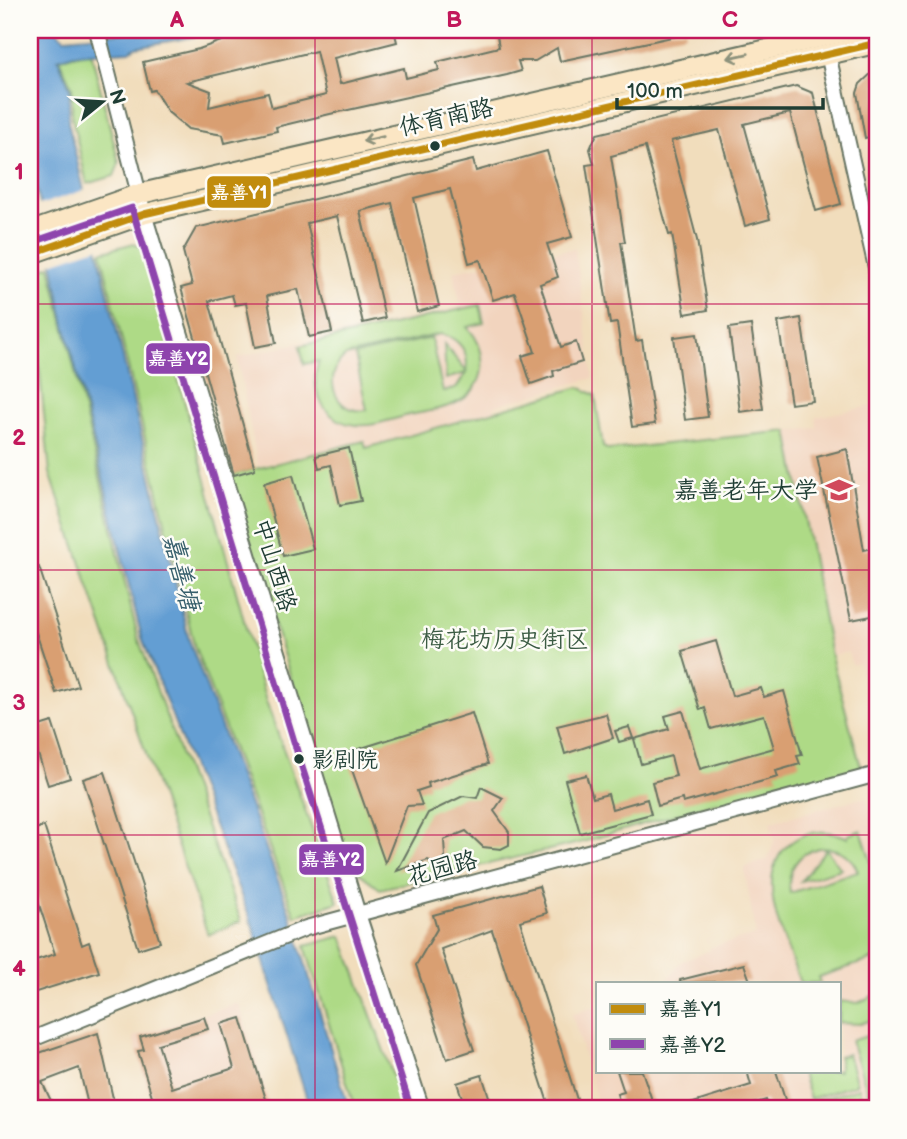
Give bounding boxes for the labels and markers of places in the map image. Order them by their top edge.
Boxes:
unlabelled marker [428,139,442,153]
school or university icon: 嘉善老年大学 [824,475,854,505]
place label: 嘉善老年大学 [674,476,818,505]
place label: 影剧院 [312,747,378,774]
marker: 影剧院 [292,752,306,766]

